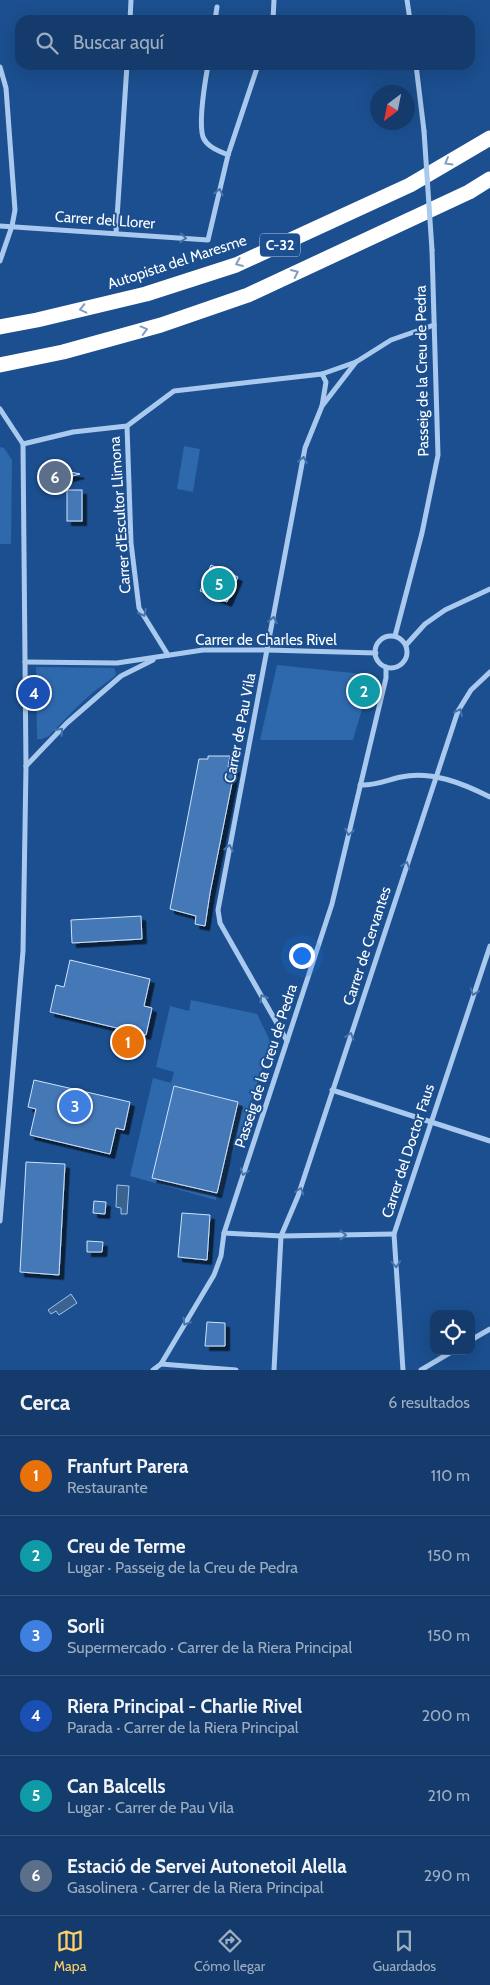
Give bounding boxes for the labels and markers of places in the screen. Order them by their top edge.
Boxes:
pin: 6 [39,458,71,496]
pin: 5 [203,565,235,603]
pin: 2 [348,672,380,710]
pin: 4 [18,674,50,712]
pin: 1 [112,1023,144,1061]
pin: 3 [59,1087,91,1125]

